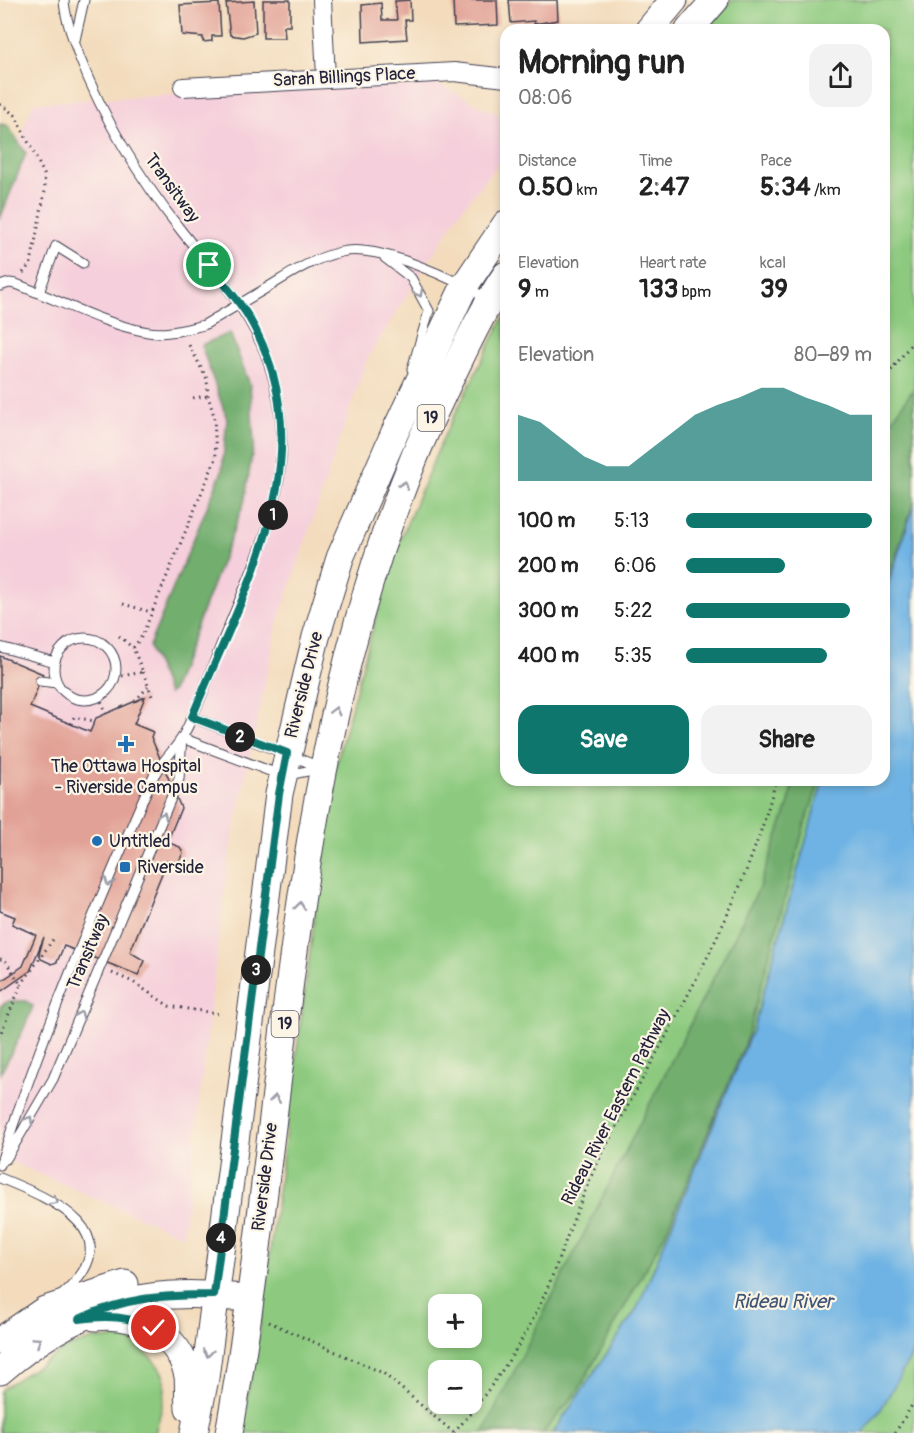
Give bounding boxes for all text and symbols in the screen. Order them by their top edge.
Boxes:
text: Morning run [518,42,685,83]
button: share [809,44,872,107]
street label: Sarah Billings Place [272,62,416,92]
text: 08:06 [518,85,572,110]
street label: Transitway [139,149,205,227]
text: Distance [518,151,577,171]
text: Time [639,151,672,171]
text: Pace [760,151,792,171]
text: 0.50 [518,171,573,203]
text: 2:47 [639,171,689,203]
text: 5:34 [760,171,811,203]
text: km [573,180,598,200]
text: /km [811,180,841,200]
pin [183,239,234,290]
icon: arrive [192,248,225,281]
text: Elevation [518,253,579,273]
text: Heart rate [639,253,706,273]
text: kcal [760,253,786,273]
text: 9 [518,273,531,305]
text: 133 [639,273,678,305]
text: 39 [760,273,788,305]
text: m [531,282,549,302]
text: bpm [678,282,711,302]
one-way arrow [412,287,424,298]
text: Elevation [518,342,594,367]
text: 80–89 m [794,342,872,367]
road number: 19 [418,405,444,431]
one-way arrow [396,481,409,491]
pin: 1 [258,500,288,530]
text: 1 [270,505,276,525]
text: 100 m [518,508,575,533]
text: 5:13 [614,508,649,533]
text: 200 m [518,553,579,578]
text: 6:06 [614,553,656,578]
text: 300 m [518,598,579,623]
text: 5:22 [614,598,653,623]
street label: Riverside Drive [280,629,328,741]
text: 400 m [518,643,579,668]
text: 5:35 [614,643,652,668]
button: Save [518,705,689,774]
button: Share [701,705,872,774]
one-way arrow [328,706,341,716]
pin: 2 [225,722,255,752]
text: 2 [236,727,244,747]
marker: The Ottawa Hospital - Riverside Campus [117,735,135,753]
place label: The Ottawa Hospital - Riverside Campus [51,755,201,799]
one-way arrow [156,811,168,822]
place label: Untitled [109,830,171,853]
marker: Untitled [90,834,104,848]
place label: Riverside [137,856,204,879]
marker: Riverside [118,860,132,874]
one-way arrow [104,876,116,887]
one-way arrow [294,901,306,910]
street label: Transitway [62,910,114,993]
pin: 3 [241,955,271,985]
text: 3 [252,960,260,980]
street label: Rideau River Eastern Pathway [556,1005,676,1209]
one-way arrow [72,1010,84,1021]
road number: 19 [272,1011,298,1037]
one-way arrow [269,1094,281,1103]
one-way arrow [22,1116,33,1126]
street label: Riverside Drive [247,1121,283,1233]
one-way arrow [47,1194,58,1206]
pin: 4 [206,1223,236,1253]
text: 4 [216,1228,226,1248]
water label: Rideau River [733,1289,836,1314]
map controls [428,1294,482,1414]
button: + [428,1294,482,1348]
pin [128,1302,179,1353]
icon: check [137,1311,170,1344]
one-way arrow [30,1337,41,1348]
one-way arrow [202,1348,215,1358]
button: − [428,1360,482,1414]

